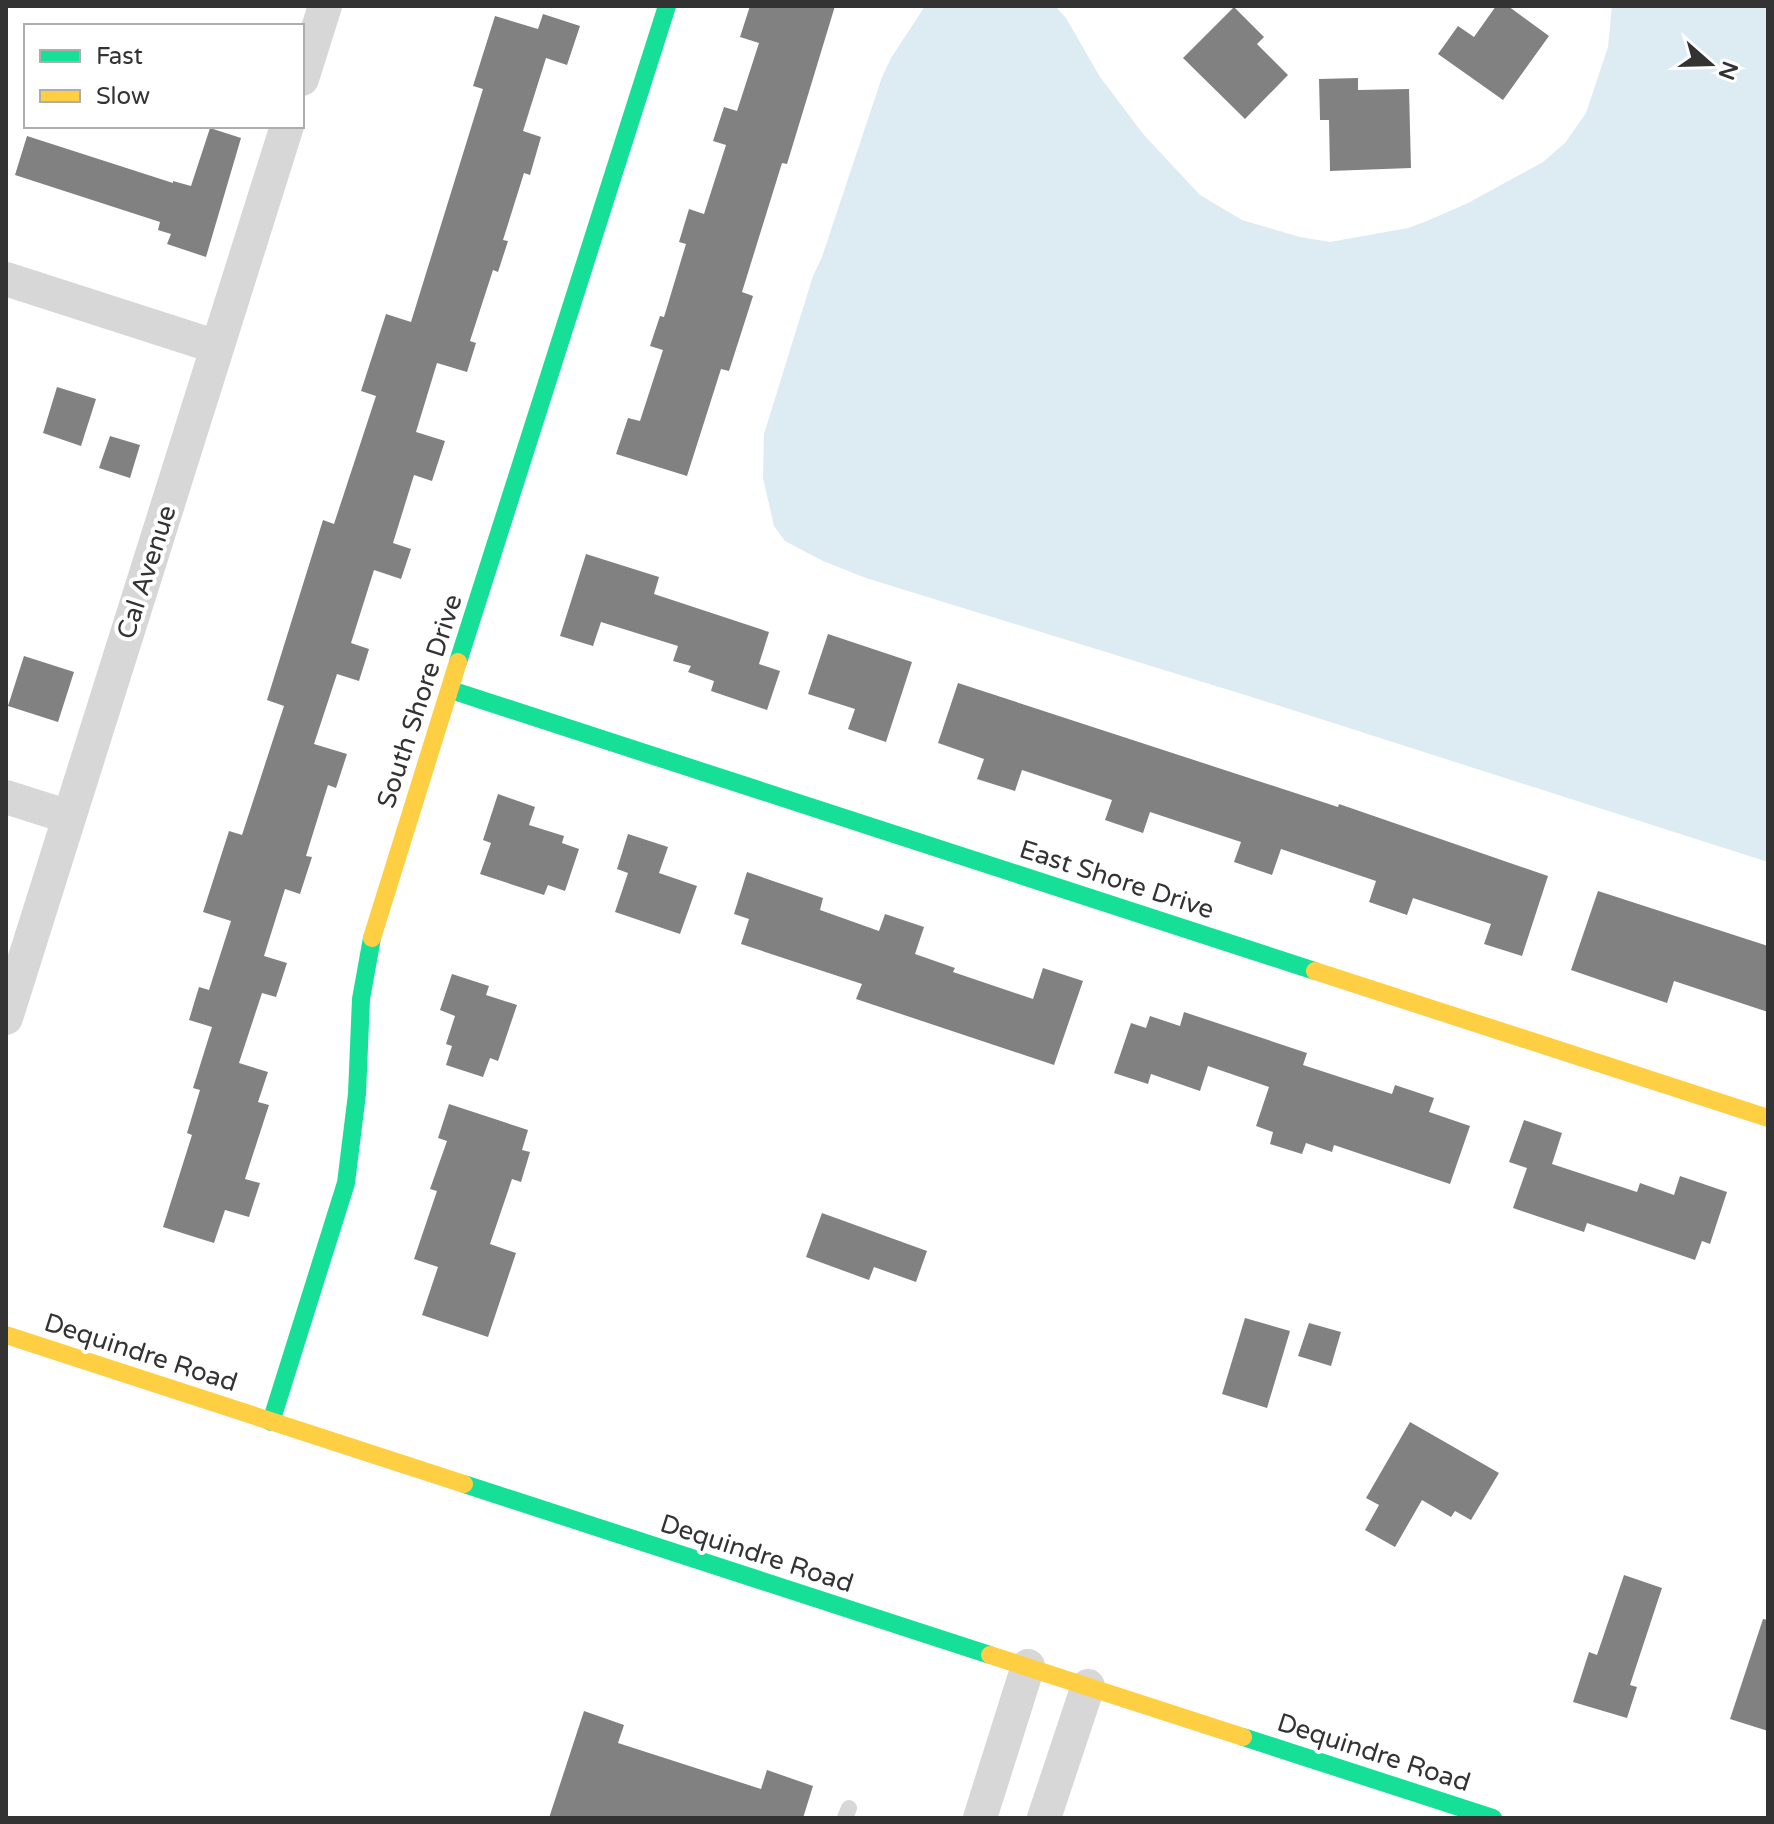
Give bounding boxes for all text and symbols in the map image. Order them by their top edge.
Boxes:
legend [24,24,304,128]
north arrow [1670,24,1750,104]
text: Fast [96,42,143,71]
text: N [1713,58,1743,83]
text: Slow [96,82,150,111]
street label: Cal Avenue [110,501,183,643]
street label: South Shore Drive [370,590,469,812]
street label: East Shore Drive [1016,833,1218,926]
street label: Dequindre Road [40,1307,241,1398]
street label: Dequindre Road [656,1508,857,1599]
street label: Dequindre Road [1273,1707,1474,1798]

